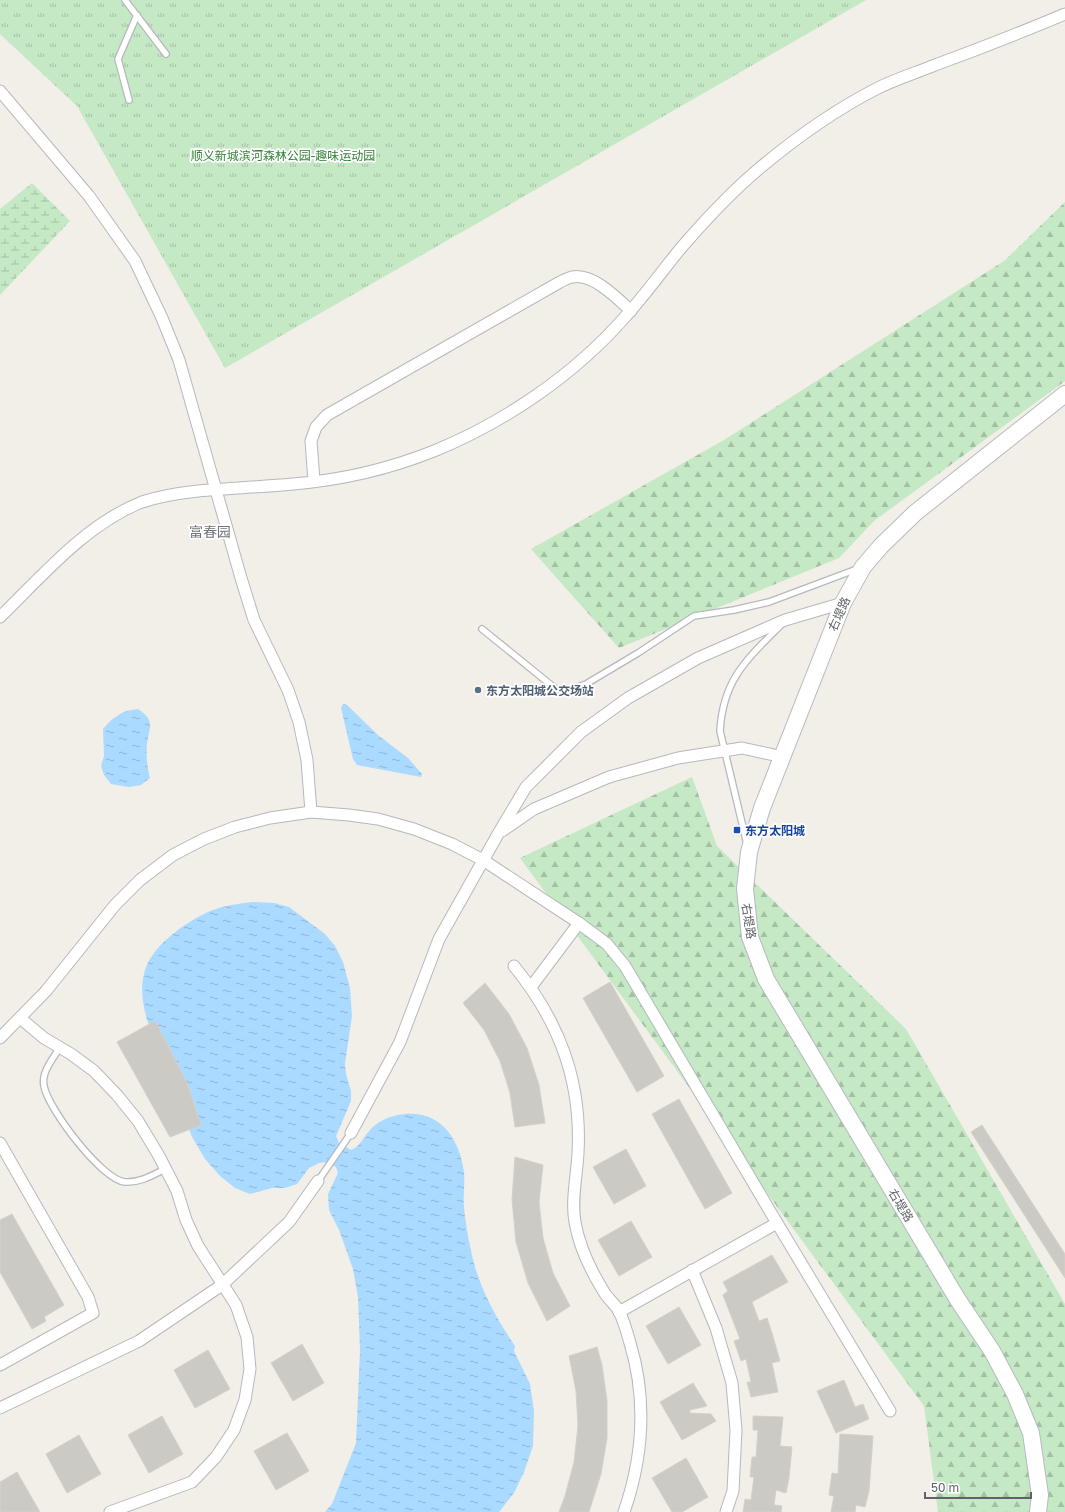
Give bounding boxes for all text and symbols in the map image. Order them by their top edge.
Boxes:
park label: 顺义新城滨河森林公园-趣味运动园 [191,148,375,163]
district label: 富春园 [189,523,231,540]
street label: 右堤路 [825,594,853,634]
place label: 东方太阳城公交场站 [486,683,594,698]
marker: 东方太阳城公交场站 [473,685,483,695]
place label: 东方太阳城 [745,823,805,838]
marker: 东方太阳城 [732,825,742,835]
street label: 右堤路 [739,902,759,940]
street label: 右堤路 [885,1186,917,1224]
scale bar [925,1474,1031,1500]
text: 50 m [931,1480,959,1495]

